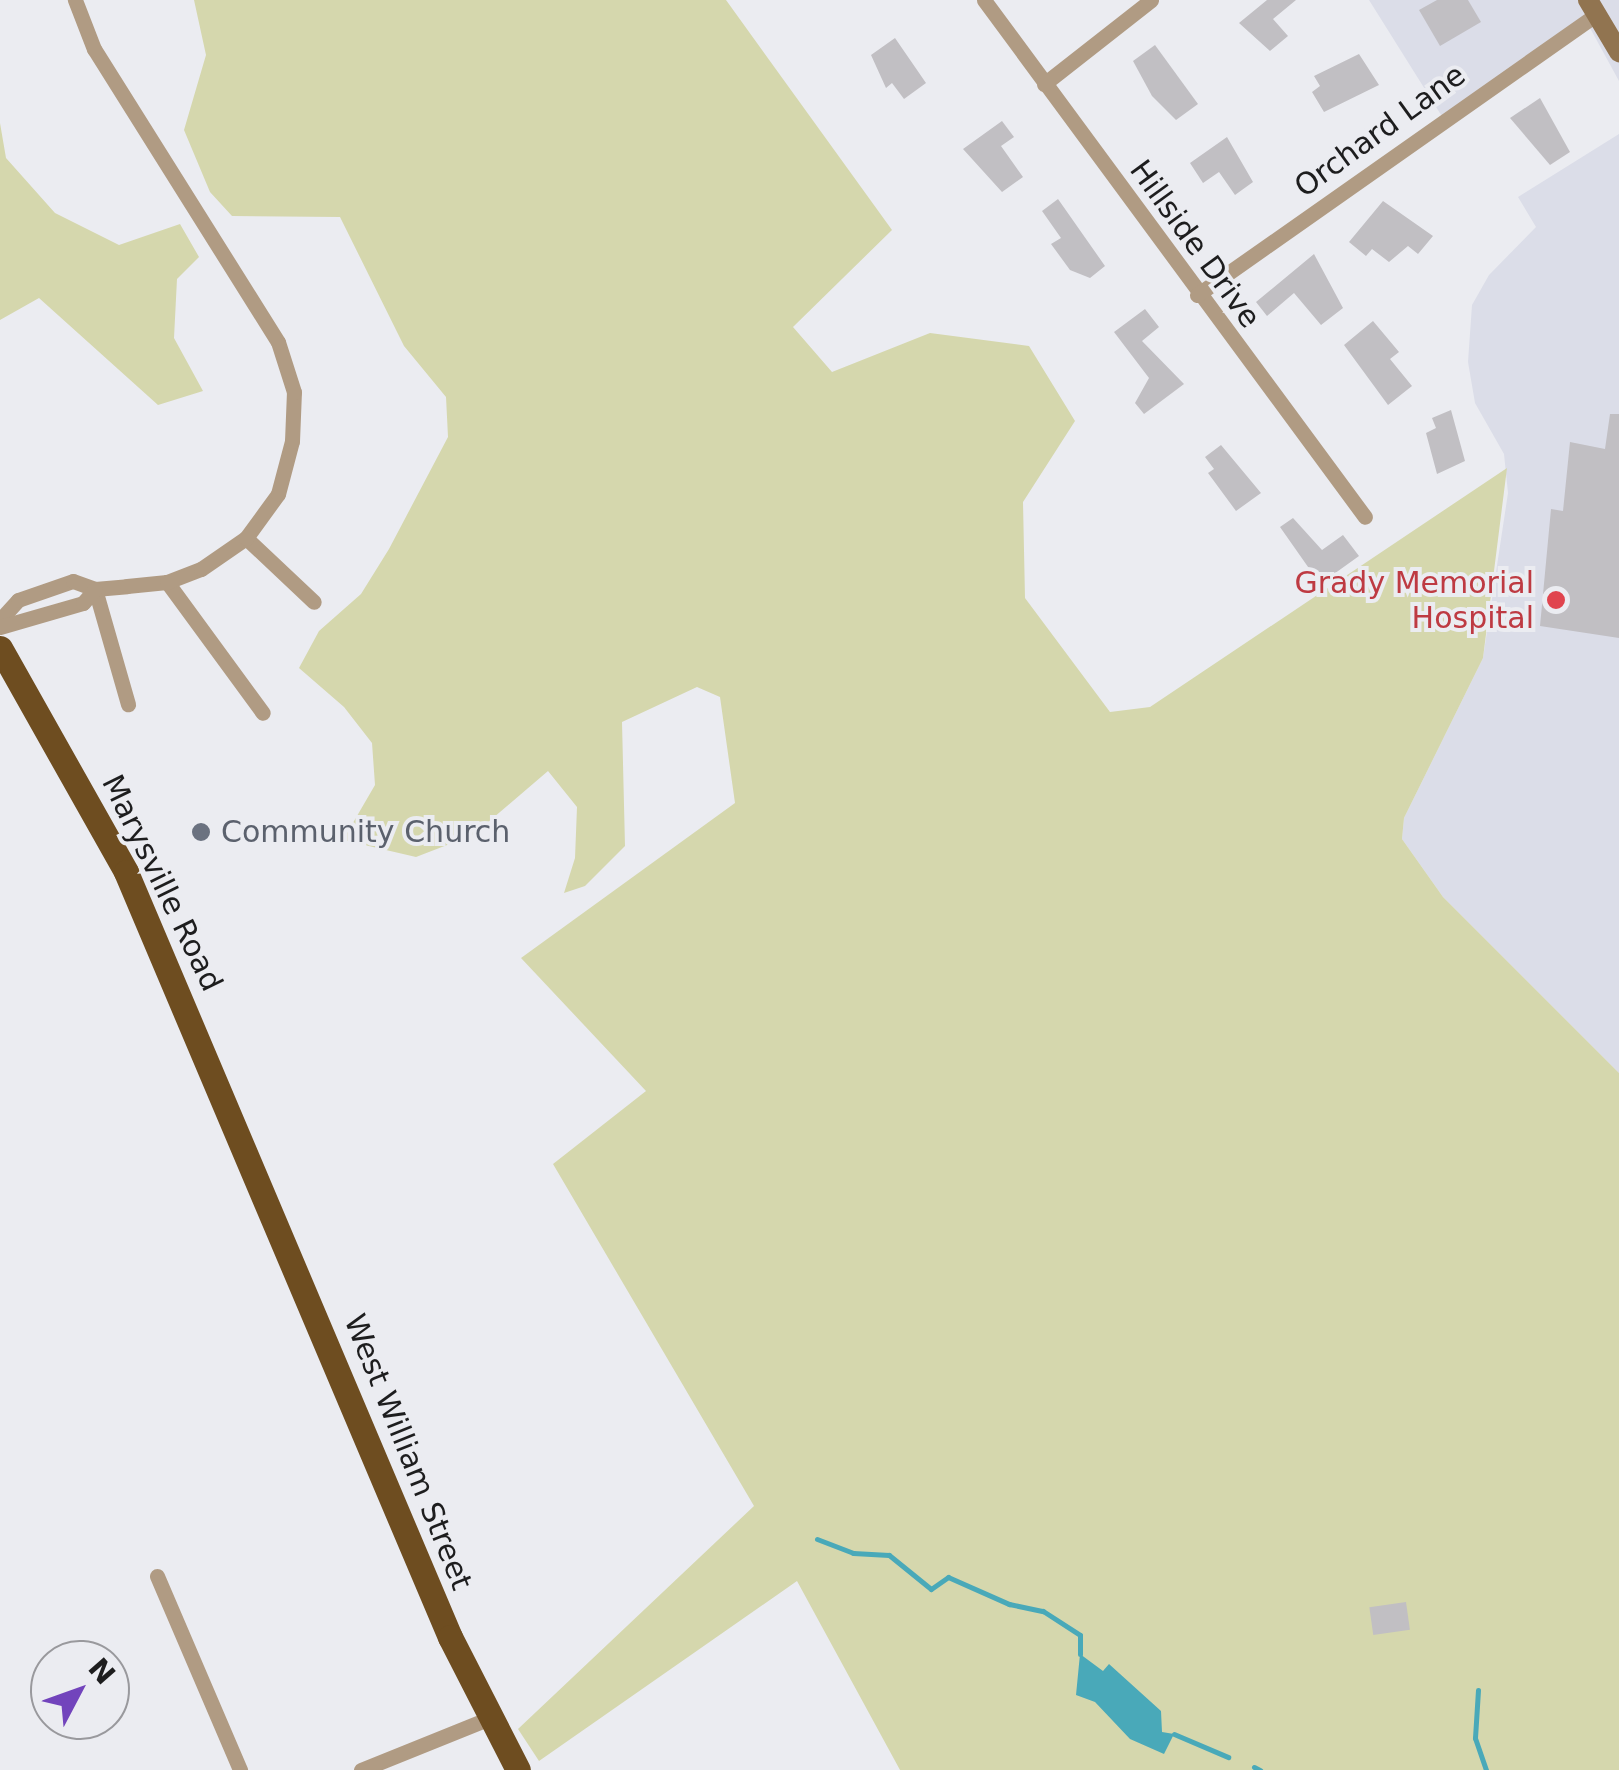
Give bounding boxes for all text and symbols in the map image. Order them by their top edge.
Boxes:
street label: Orchard Lane [1288,57,1472,205]
street label: Hillside Drive [1122,153,1268,335]
place label: Grady Memorial Hospital [1294,565,1534,636]
marker: Grady Memorial Hospital [1543,587,1569,613]
street label: Marysville Road [94,769,230,997]
place label: Community Church [221,814,510,850]
marker: Community Church [190,821,212,843]
street label: West William Street [336,1309,480,1595]
north arrow [30,1640,130,1740]
text: N [81,1652,122,1691]

